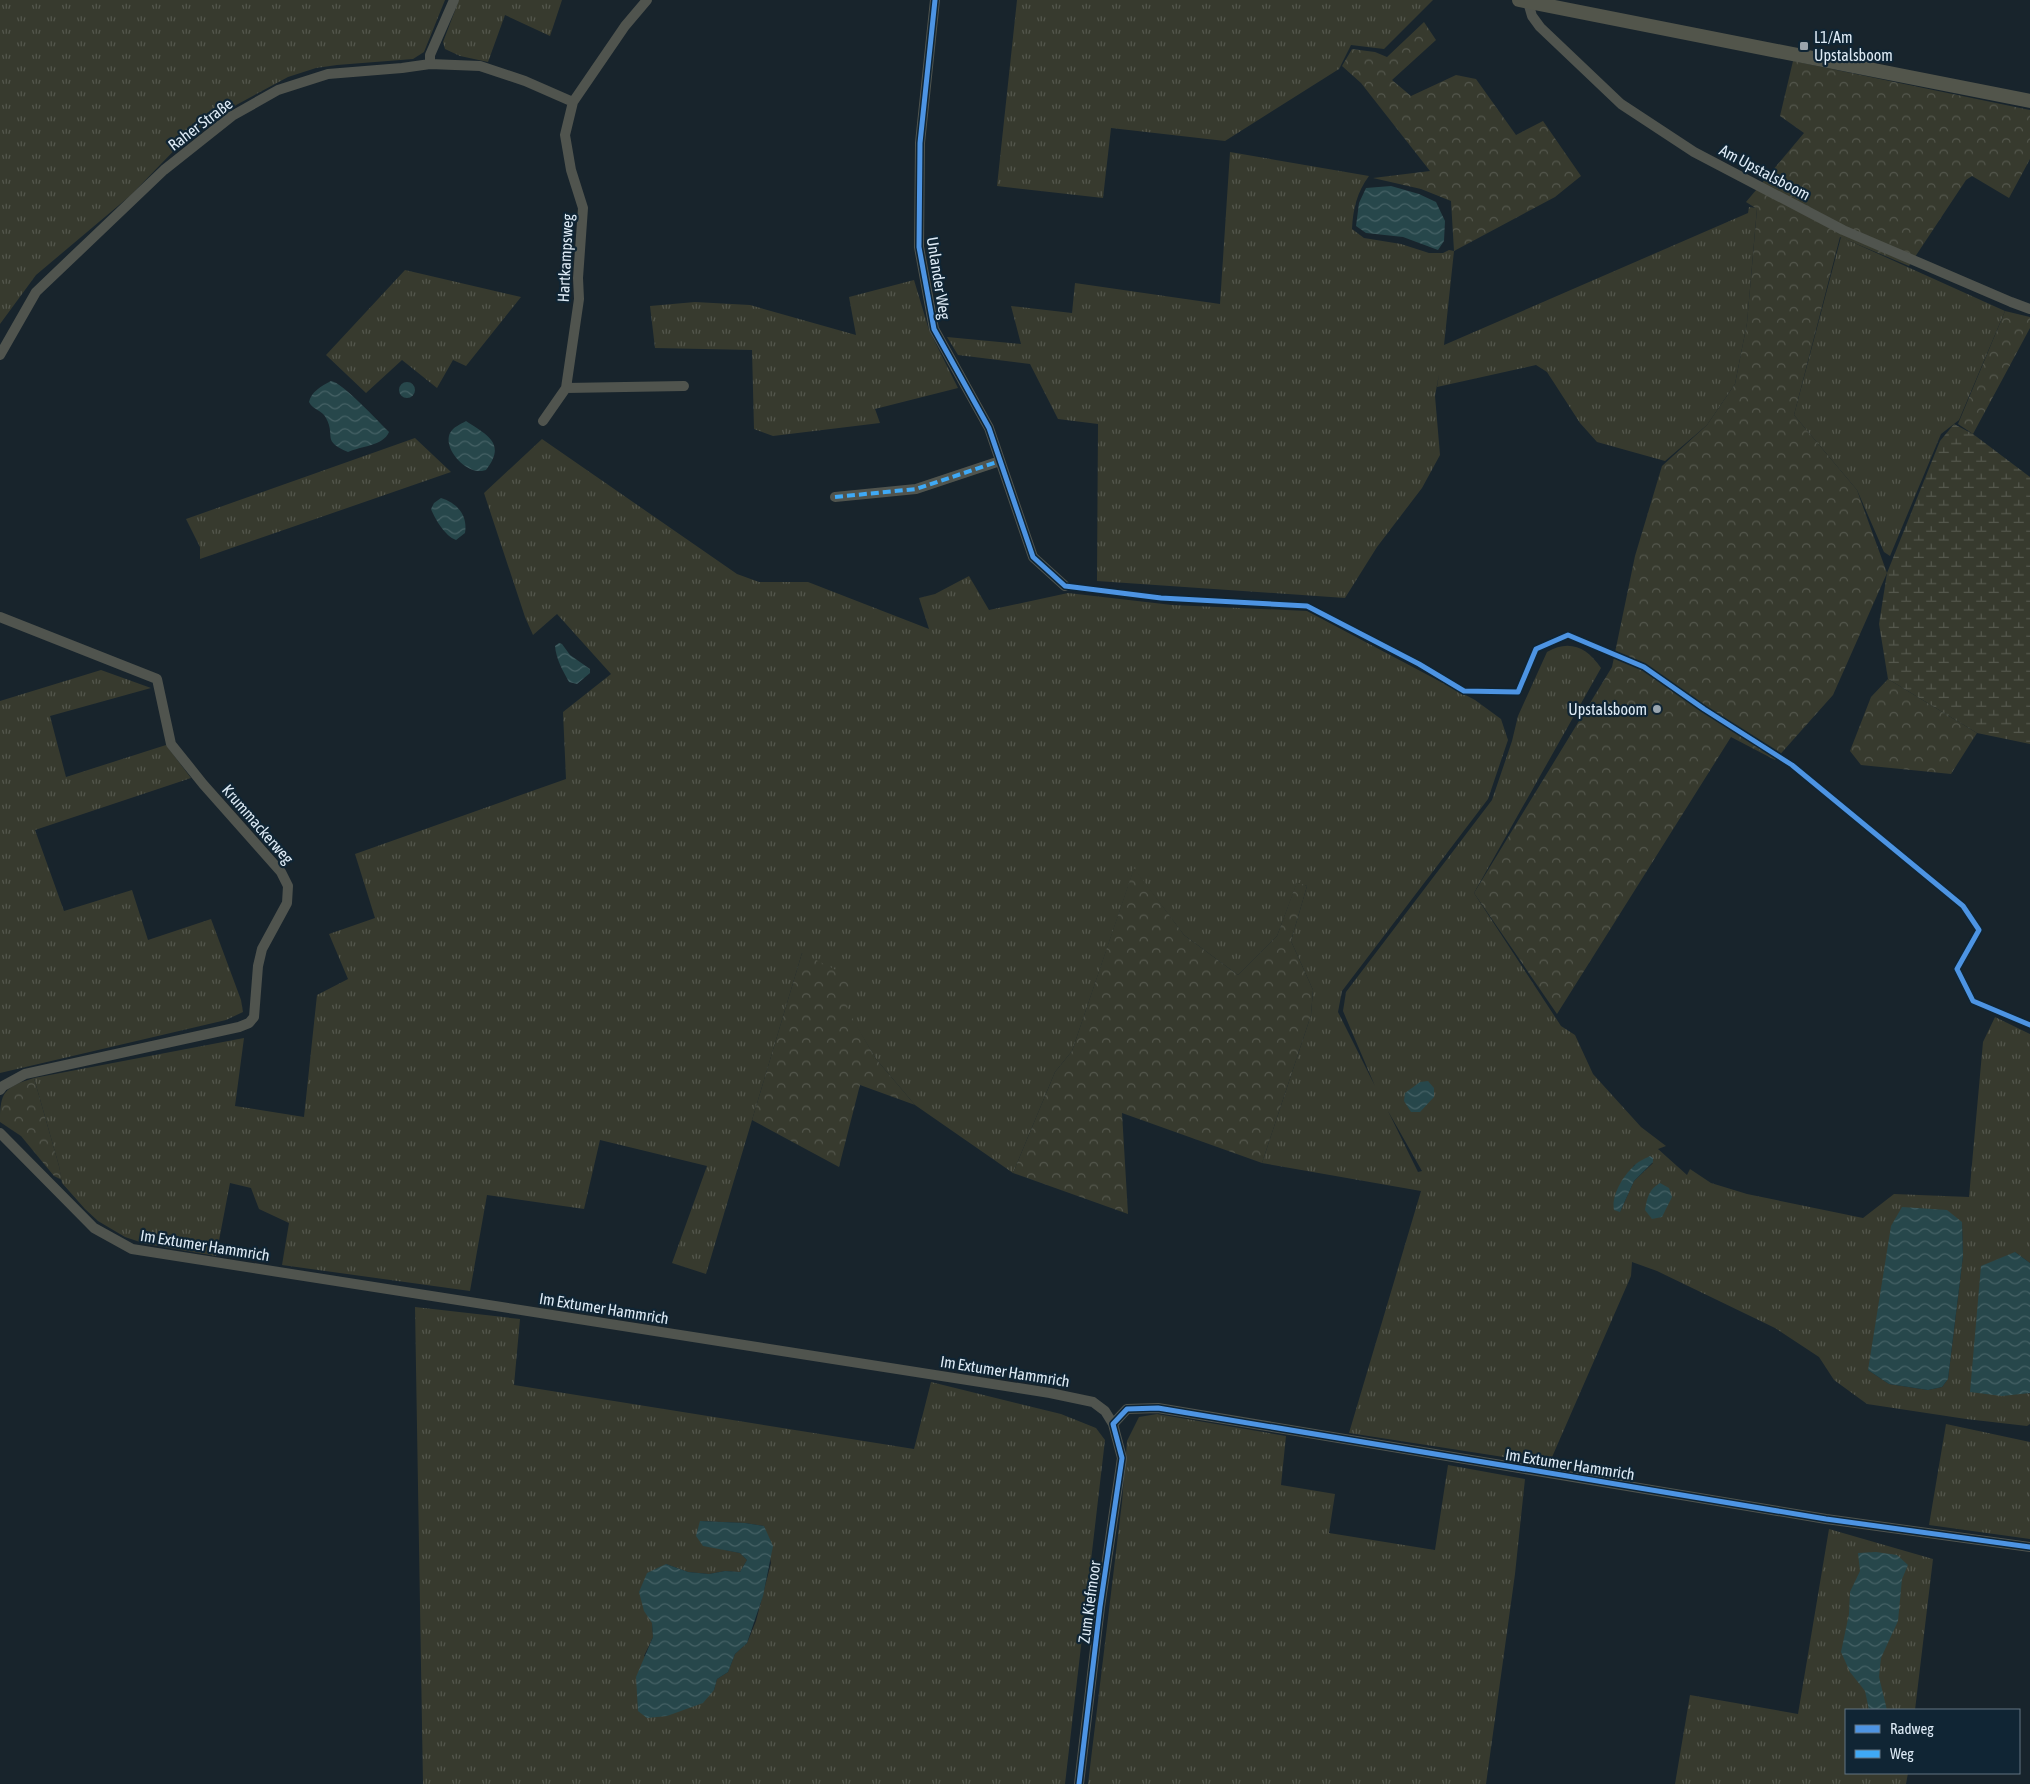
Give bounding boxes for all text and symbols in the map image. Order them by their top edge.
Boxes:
place label: L1/Am Upstalsboom [1814,28,1893,65]
marker: L1/Am Upstalsboom [1798,40,1810,52]
street label: Raher Straße [164,94,236,154]
street label: Am Upstalsboom [1716,141,1814,204]
street label: Hartkampsweg [554,213,577,303]
street label: Unlander Weg [923,235,954,321]
place label: Upstalsboom [1568,700,1647,719]
marker: Upstalsboom [1651,703,1663,715]
street label: Krummackerweg [218,781,297,868]
street label: Im Extumer Hammrich [139,1226,271,1264]
street label: Im Extumer Hammrich [538,1289,670,1327]
street label: Im Extumer Hammrich [939,1352,1071,1390]
street label: Im Extumer Hammrich [1504,1445,1636,1483]
street label: Zum Kiefmoor [1074,1559,1104,1644]
legend [1845,1709,2020,1774]
text: Radweg [1890,1720,1934,1737]
text: Weg [1890,1745,1914,1762]

